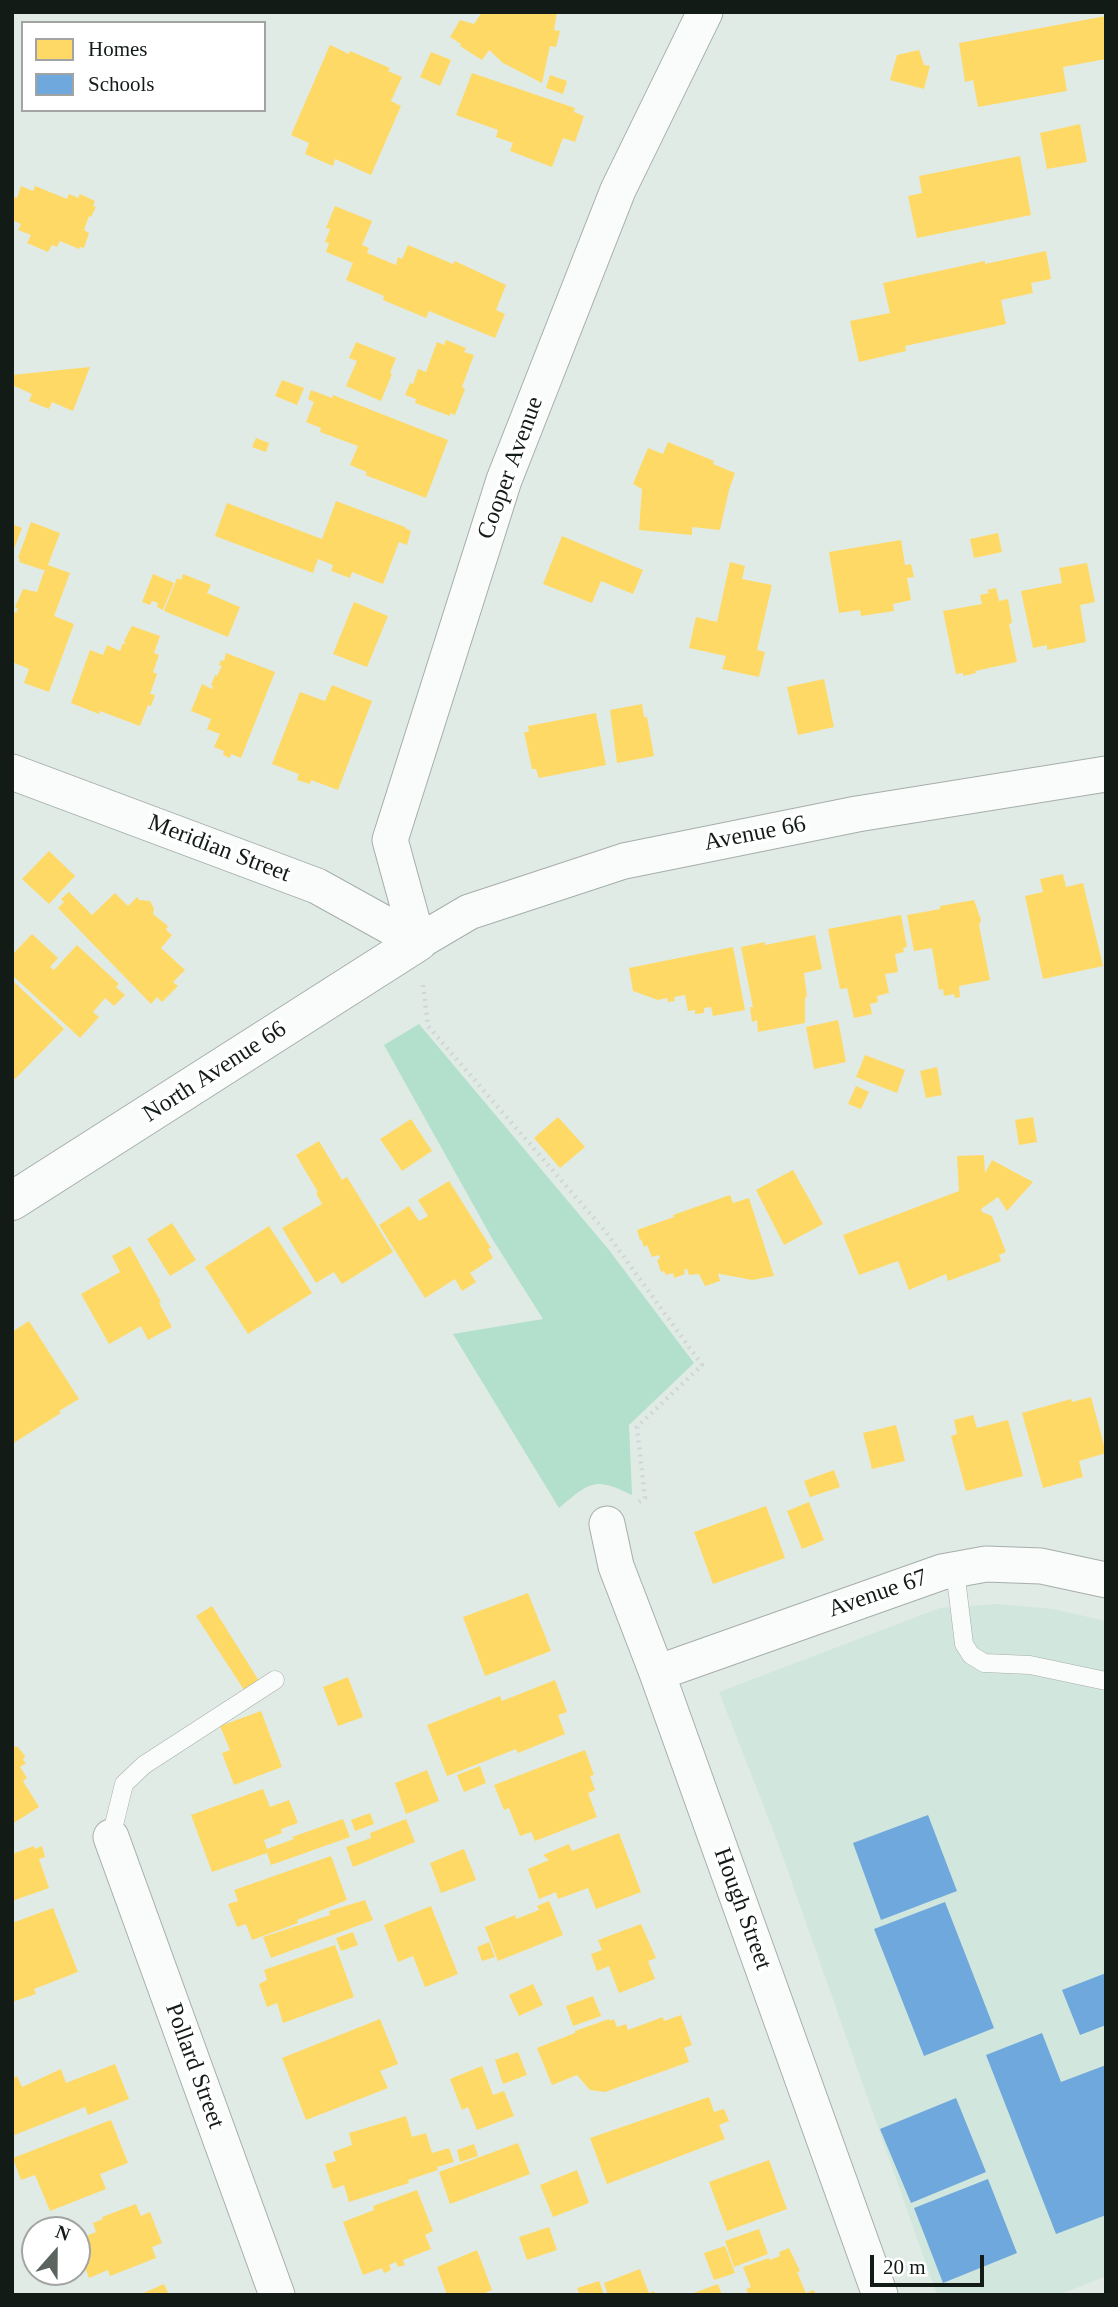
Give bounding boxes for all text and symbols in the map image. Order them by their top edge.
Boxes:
legend [21,21,266,112]
text: Homes [88,37,148,61]
text: Schools [88,72,155,96]
street label: Cooper Avenue [472,393,550,543]
street label: Meridian Street [144,809,294,889]
street label: Avenue 66 [702,810,808,858]
street label: North Avenue 66 [138,1015,292,1129]
street label: Avenue 67 [825,1564,931,1624]
street label: Hough Street [707,1844,777,1974]
street label: Pollard Street [158,1999,230,2133]
north arrow [21,2216,91,2286]
text: N [53,2221,73,2245]
scale bar [873,2240,987,2284]
text: 20 m [883,2255,926,2279]

